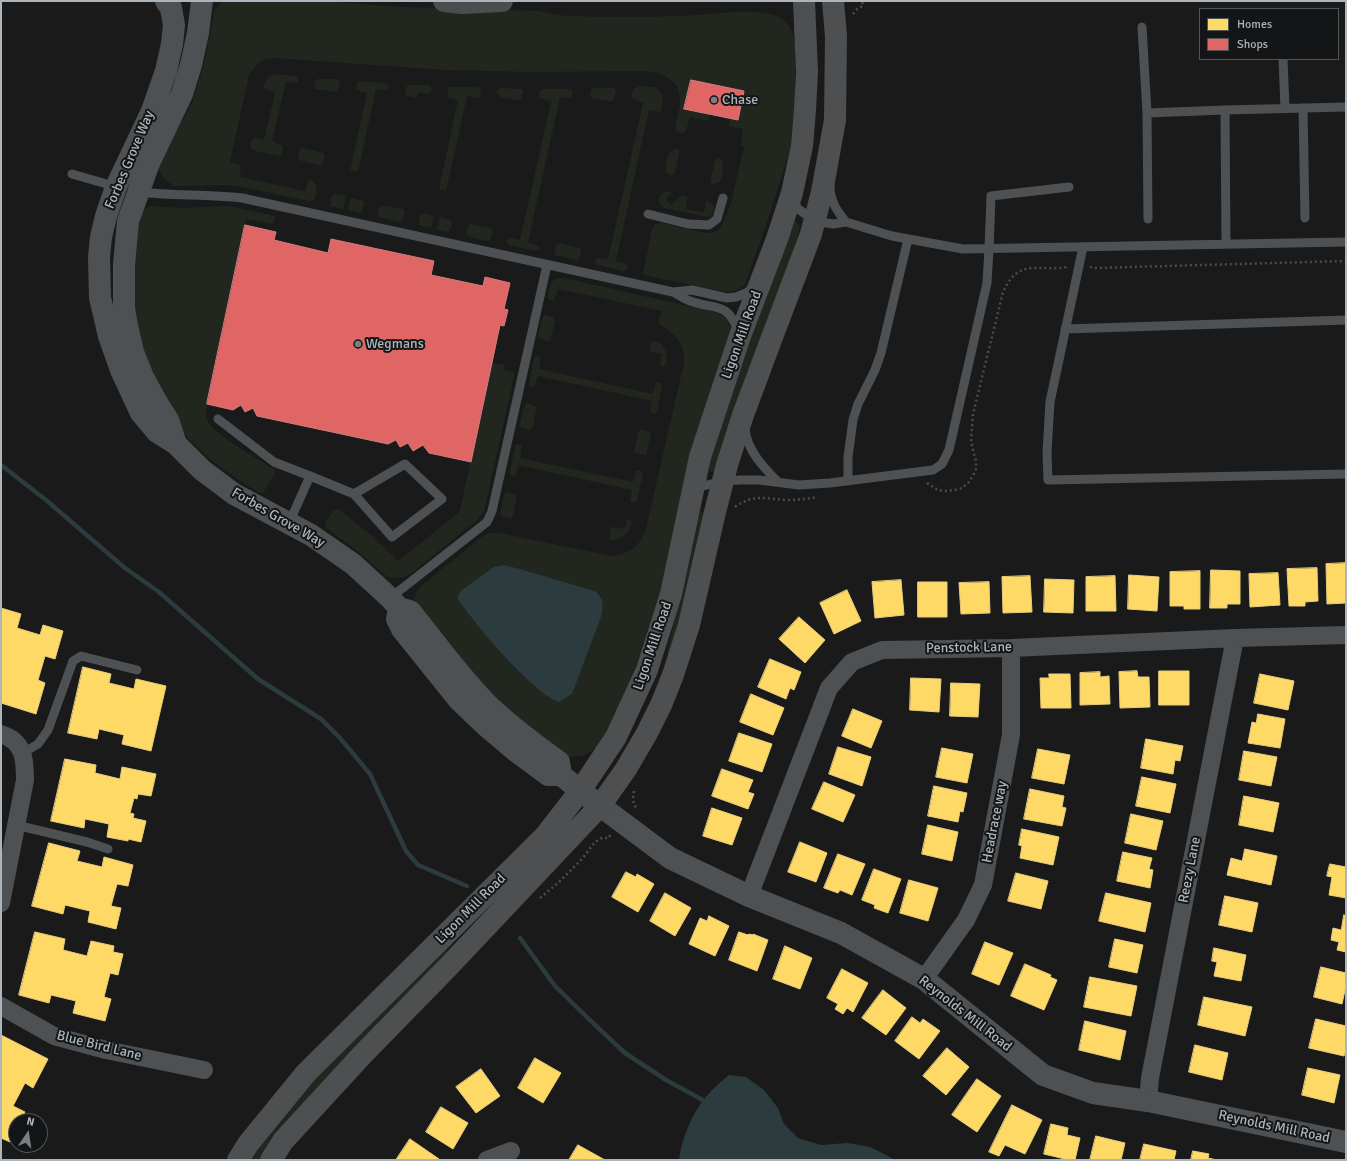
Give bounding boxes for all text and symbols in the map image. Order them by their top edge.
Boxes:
legend [1199,8,1339,60]
text: Homes [1237,17,1272,32]
text: Shops [1237,37,1268,52]
place label: Chase [722,92,758,108]
marker: Chase [709,95,719,105]
street label: Forbes Grove Way [102,108,158,212]
street label: Ligon Mill Road [718,289,766,381]
place label: Wegmans [366,336,424,352]
marker: Wegmans [353,339,363,349]
street label: Forbes Grove Way [228,484,328,552]
street label: Ligon Mill Road [630,600,676,692]
street label: Penstock Lane [926,639,1012,657]
street label: Headrace way [979,780,1011,864]
street label: Reezy Lane [1175,836,1205,904]
street label: Ligon Mill Road [432,870,510,948]
street label: Reynolds Mill Road [915,972,1015,1056]
street label: Blue Bird Lane [55,1027,143,1065]
street label: Reynolds Mill Road [1217,1107,1331,1147]
north arrow [8,1113,48,1153]
text: N [25,1115,36,1129]

